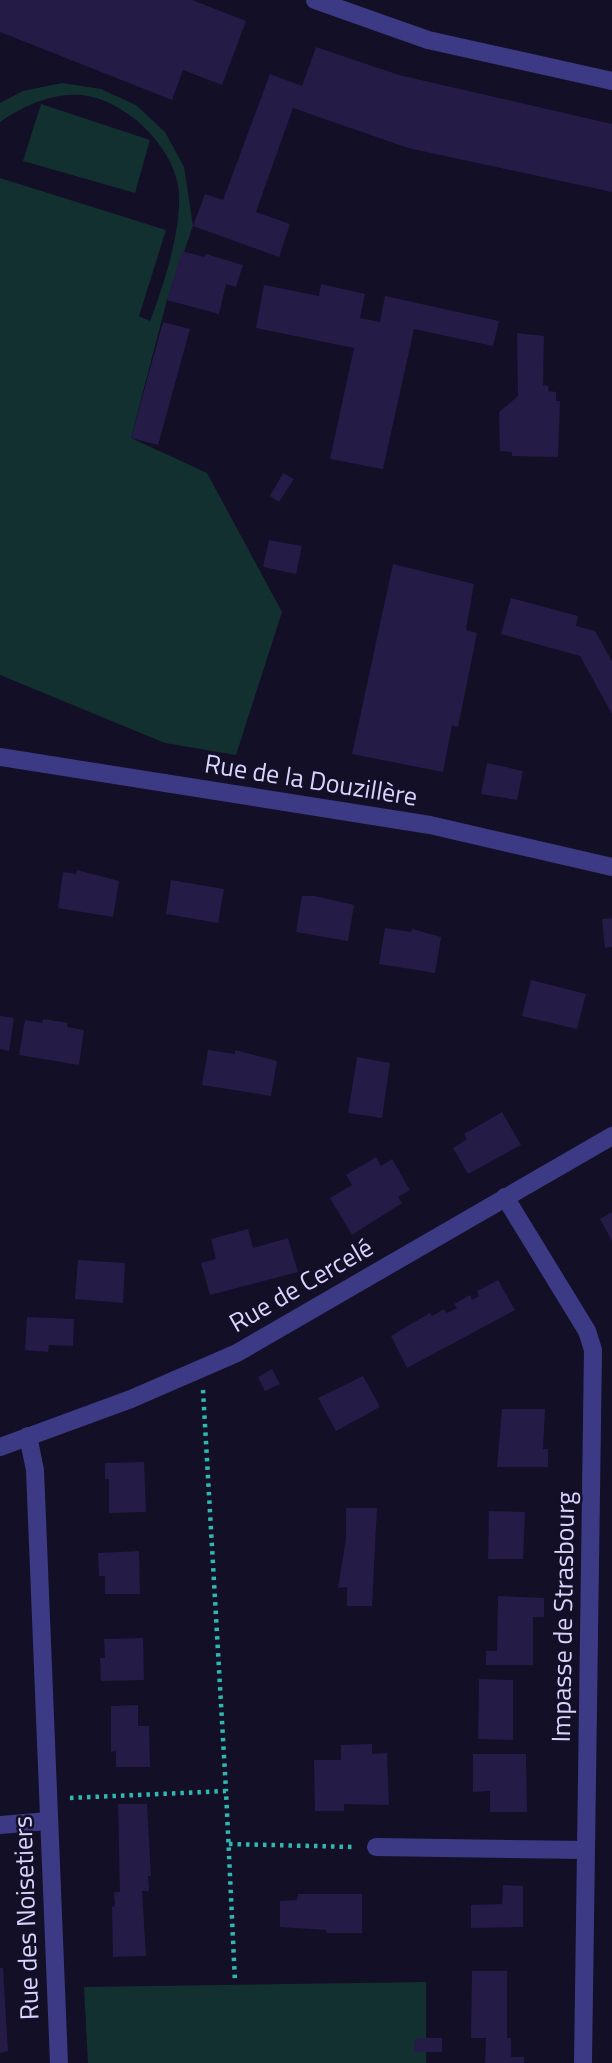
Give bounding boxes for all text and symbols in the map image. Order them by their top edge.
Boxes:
street label: Rue de la Douzillère [202,743,420,816]
street label: Rue de Cercelé [222,1228,380,1342]
street label: Impasse de Strasbourg [541,1491,584,1743]
street label: Rue des Noisetiers [2,1815,49,2021]

